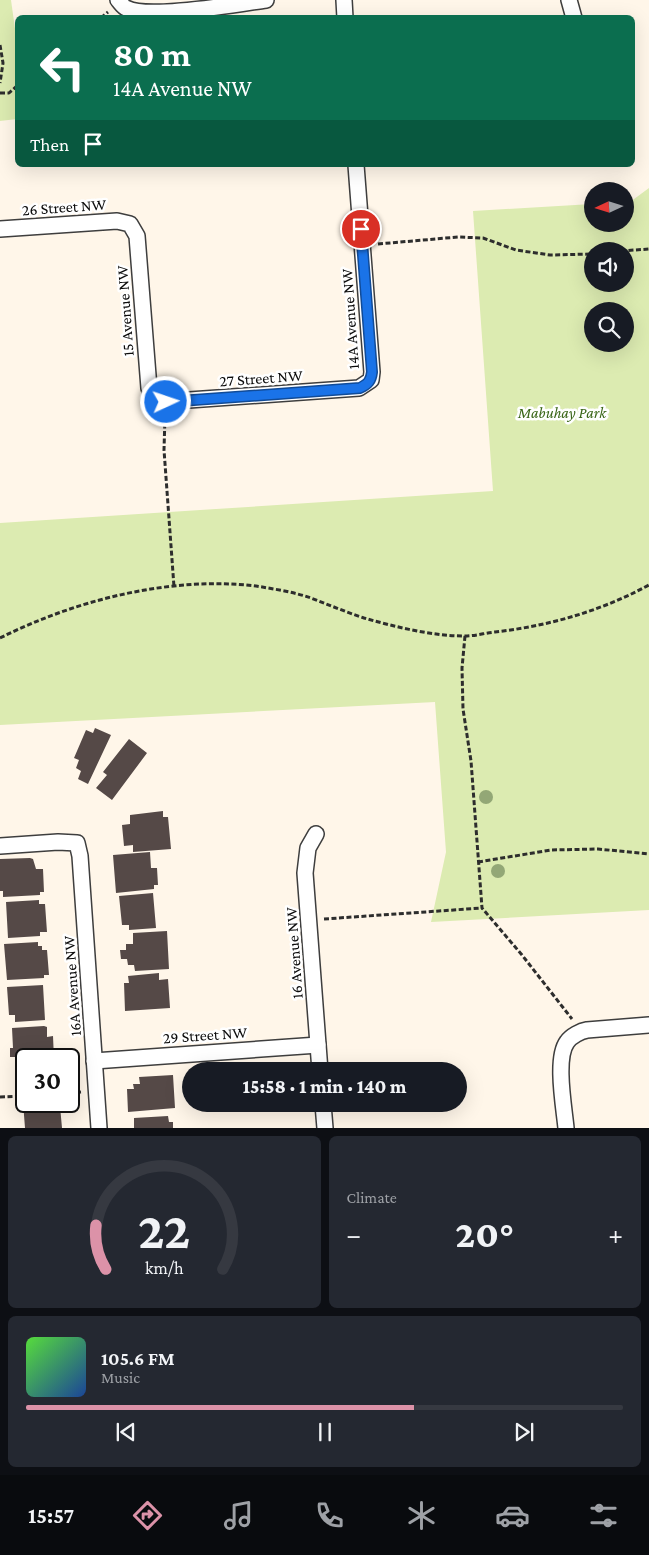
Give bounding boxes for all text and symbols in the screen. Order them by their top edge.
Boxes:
icon: left [30,35,95,100]
text: 80 m [113,35,191,74]
text: 14A Avenue NW [113,76,252,101]
icon: arrive [79,130,107,158]
text: Then [30,134,69,155]
north arrow [584,182,634,232]
map controls [584,182,634,352]
street label: 26 Street NW [21,196,107,218]
pin [340,208,382,250]
icon: arrive [347,215,375,243]
button: sound [584,242,634,292]
street label: 15 Avenue NW [113,265,137,357]
street label: 14A Avenue NW [338,268,362,370]
button: search [584,302,634,352]
street label: 27 Street NW [219,367,304,389]
position arrow [139,375,191,427]
park label: Mabuhay Park [517,404,607,422]
street label: 16 Avenue NW [282,906,306,999]
street label: 16A Avenue NW [60,935,84,1037]
street label: 29 Street NW [162,1024,248,1046]
speed limit sign: 30 [15,1048,80,1113]
text: 15:58 · 1 min · 140 m [242,1076,407,1097]
text: Climate [347,1189,397,1206]
text: 22 [138,1201,190,1259]
text: 20° [455,1213,514,1255]
text: − [347,1219,361,1250]
text: + [608,1219,623,1250]
text: km/h [145,1258,184,1278]
text: 105.6 FM [101,1348,175,1369]
text: Music [101,1369,140,1386]
icon: previous [112,1418,140,1446]
icon: pause [311,1418,339,1446]
icon: next [510,1418,538,1446]
icon: directions [130,1498,165,1533]
icon: music [221,1498,256,1533]
icon: phone [312,1498,347,1533]
icon: climate [404,1498,439,1533]
icon: car [495,1498,530,1533]
icon: filters [586,1498,621,1533]
text: 15:57 [28,1503,74,1528]

